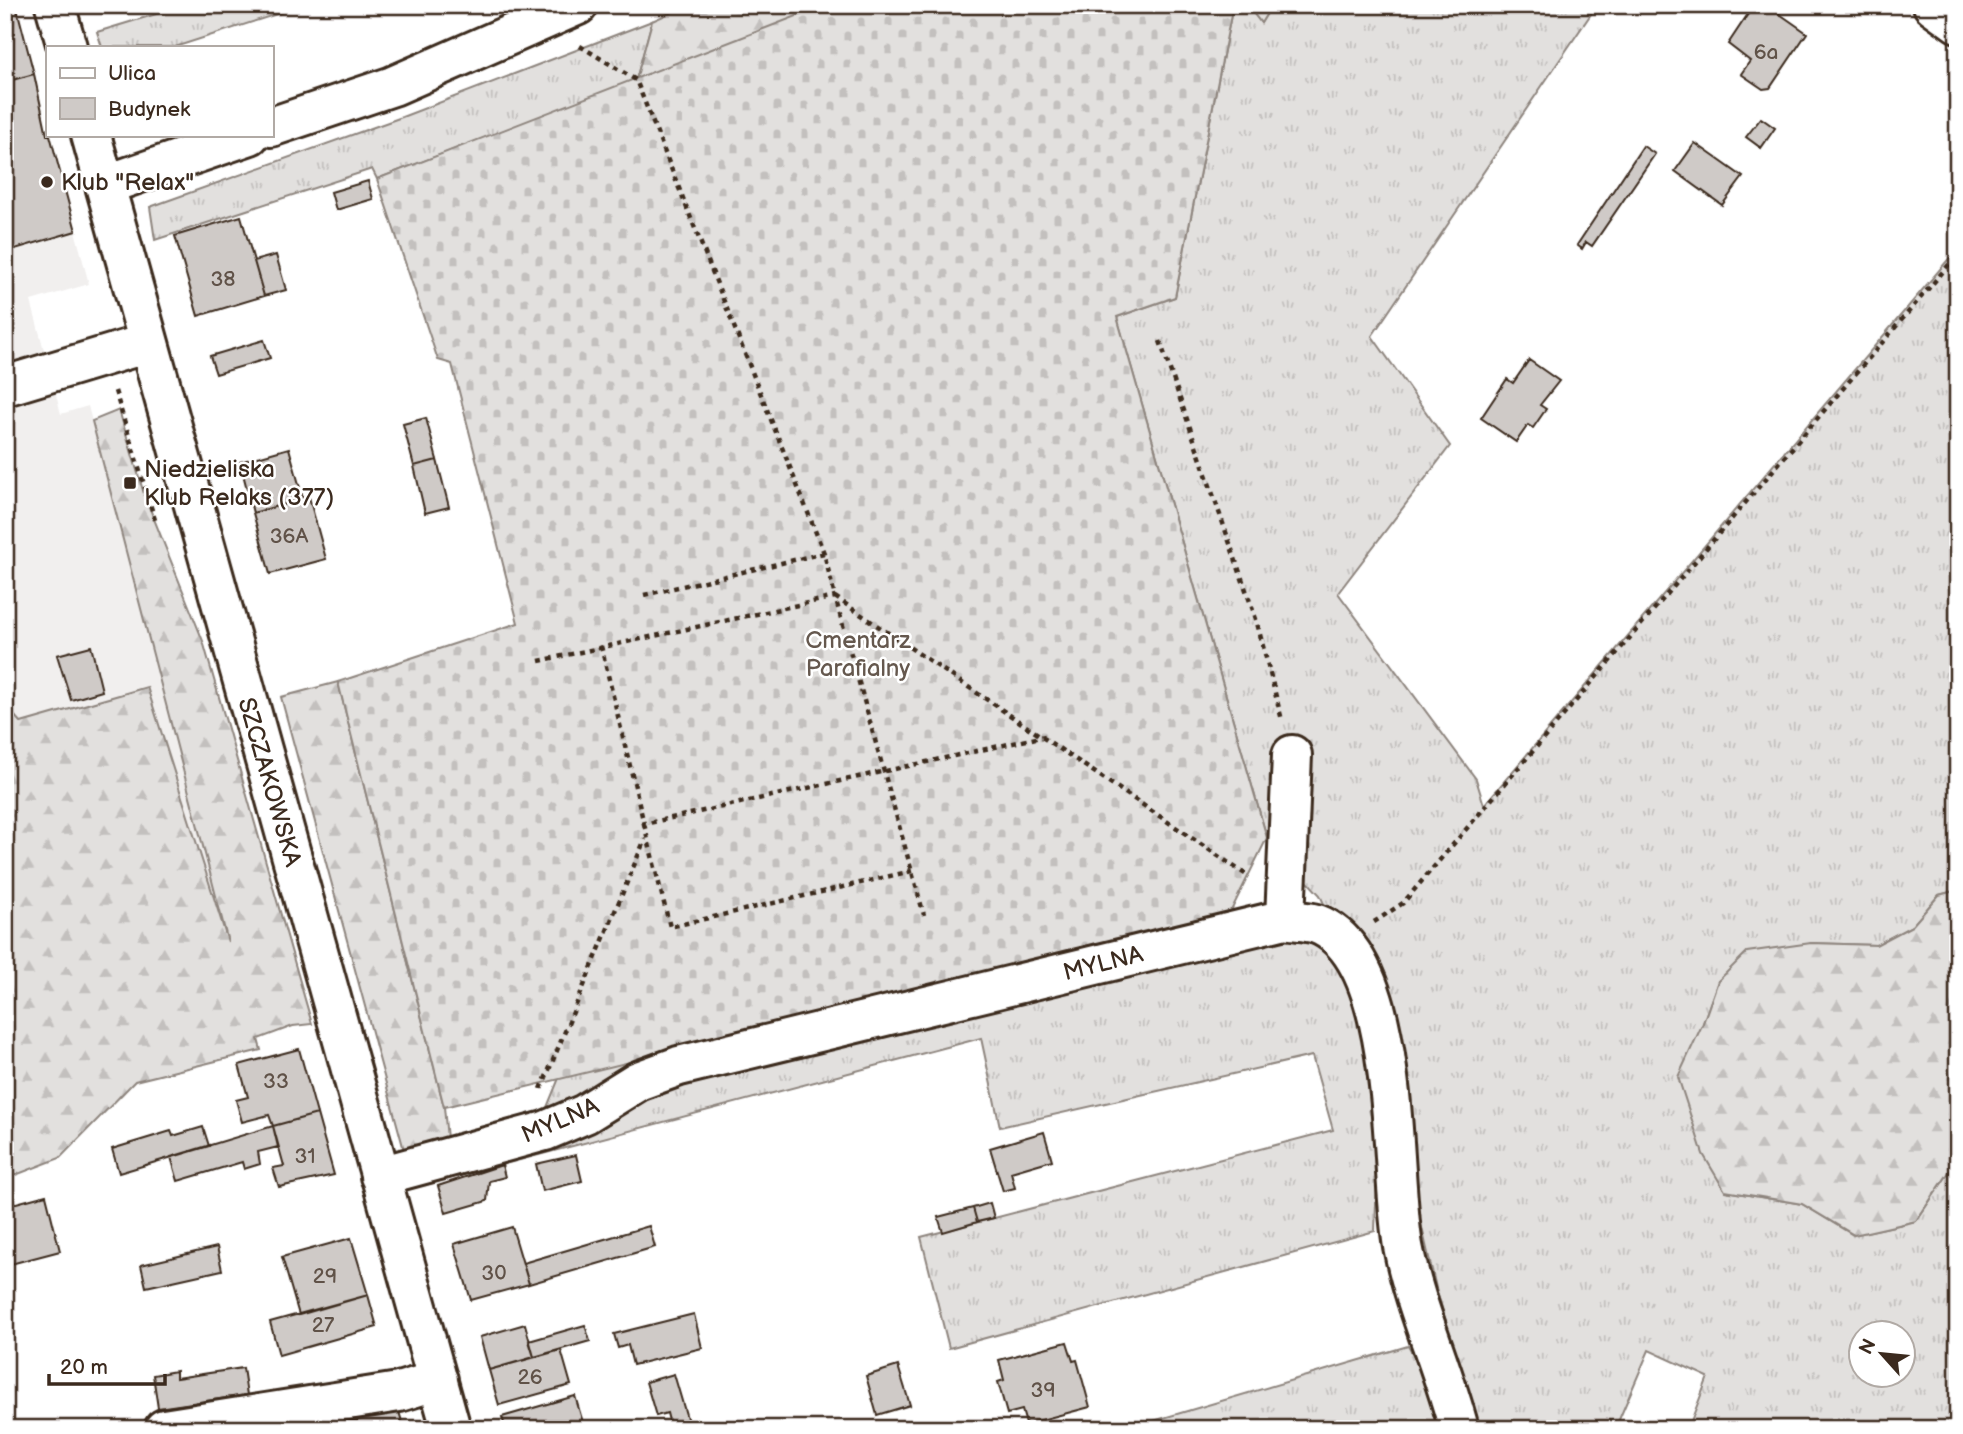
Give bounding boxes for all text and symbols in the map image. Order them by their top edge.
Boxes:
house number: 6a [1754,40,1778,65]
legend [46,46,273,136]
text: Ulica [108,61,156,86]
text: Budynek [108,97,191,122]
place label: Klub "Relax" [61,168,194,197]
marker: Klub "Relax" [39,174,55,190]
house number: 38 [210,267,236,292]
place label: Niedzieliska Klub Relaks (377) [144,455,334,512]
marker: Niedzieliska Klub Relaks (377) [122,475,138,491]
house number: 36A [270,524,308,549]
park label: Cmentarz Parafialny [805,626,911,683]
street label: SZCZAKOWSKA [232,695,308,870]
street label: MYLNA [1060,940,1146,987]
house number: 33 [263,1069,289,1094]
street label: MYLNA [517,1091,604,1150]
house number: 31 [294,1144,316,1169]
house number: 30 [481,1261,507,1286]
house number: 29 [313,1264,337,1289]
house number: 27 [312,1313,335,1338]
north arrow [1848,1318,1918,1388]
text: N [1855,1335,1882,1359]
scale bar [49,1343,164,1387]
text: 20 m [60,1355,108,1380]
house number: 26 [517,1365,543,1390]
house number: 39 [1030,1378,1056,1403]

